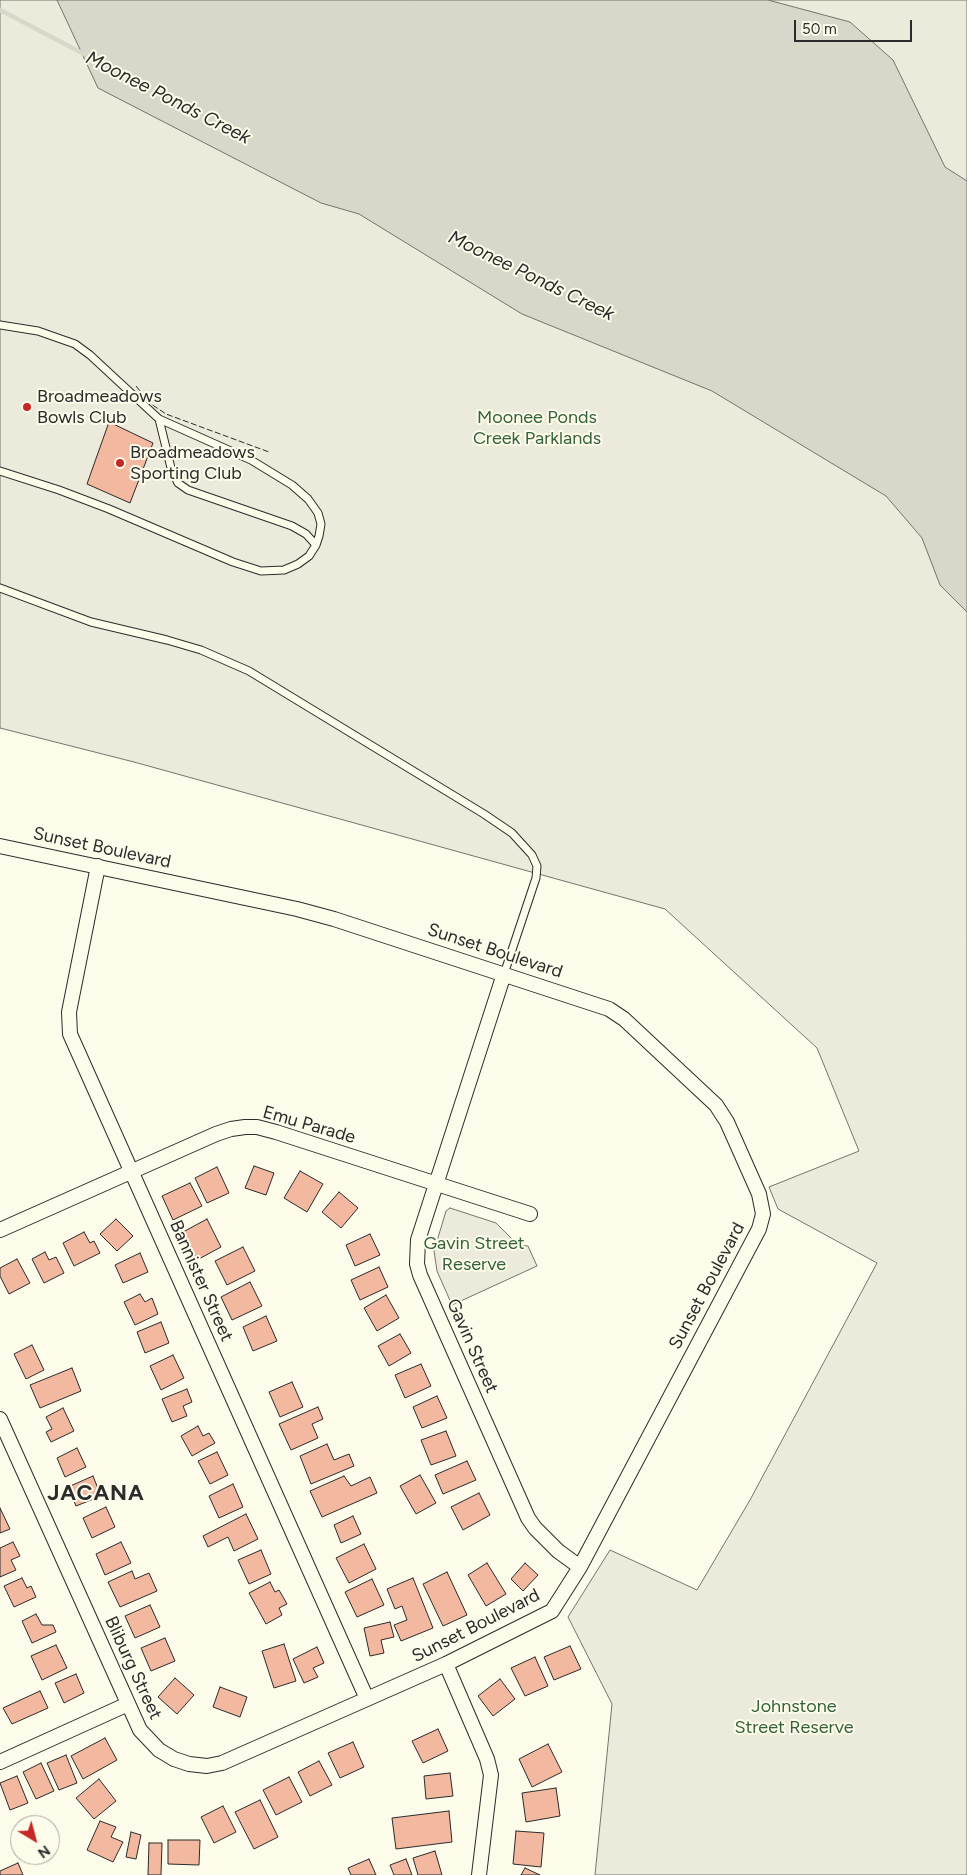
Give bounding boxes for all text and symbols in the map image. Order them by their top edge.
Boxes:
scale bar [797,10,914,42]
text: 50 m [802,20,837,38]
water label: Moonee Ponds Creek [82,47,254,149]
water label: Moonee Ponds Creek [444,226,618,326]
place label: Broadmeadows Bowls Club [37,386,162,428]
marker: Broadmeadows Bowls Club [21,401,33,413]
park label: Moonee Ponds Creek Parklands [473,407,601,449]
place label: Broadmeadows Sporting Club [130,442,255,484]
marker: Broadmeadows Sporting Club [114,457,126,469]
street label: Sunset Boulevard [31,823,173,873]
street label: Sunset Boulevard [425,919,565,983]
street label: Emu Parade [260,1101,358,1149]
street label: Bannister Street [165,1217,237,1345]
street label: Sunset Boulevard [664,1219,750,1353]
park label: Gavin Street Reserve [423,1233,525,1276]
street label: Gavin Street [442,1295,502,1397]
district label: JACANA [46,1481,146,1507]
street label: Sunset Boulevard [408,1584,544,1668]
street label: Bliburg Street [100,1613,166,1723]
park label: Johnstone Street Reserve [734,1696,854,1738]
north arrow [10,1815,60,1865]
text: N [34,1842,53,1862]

